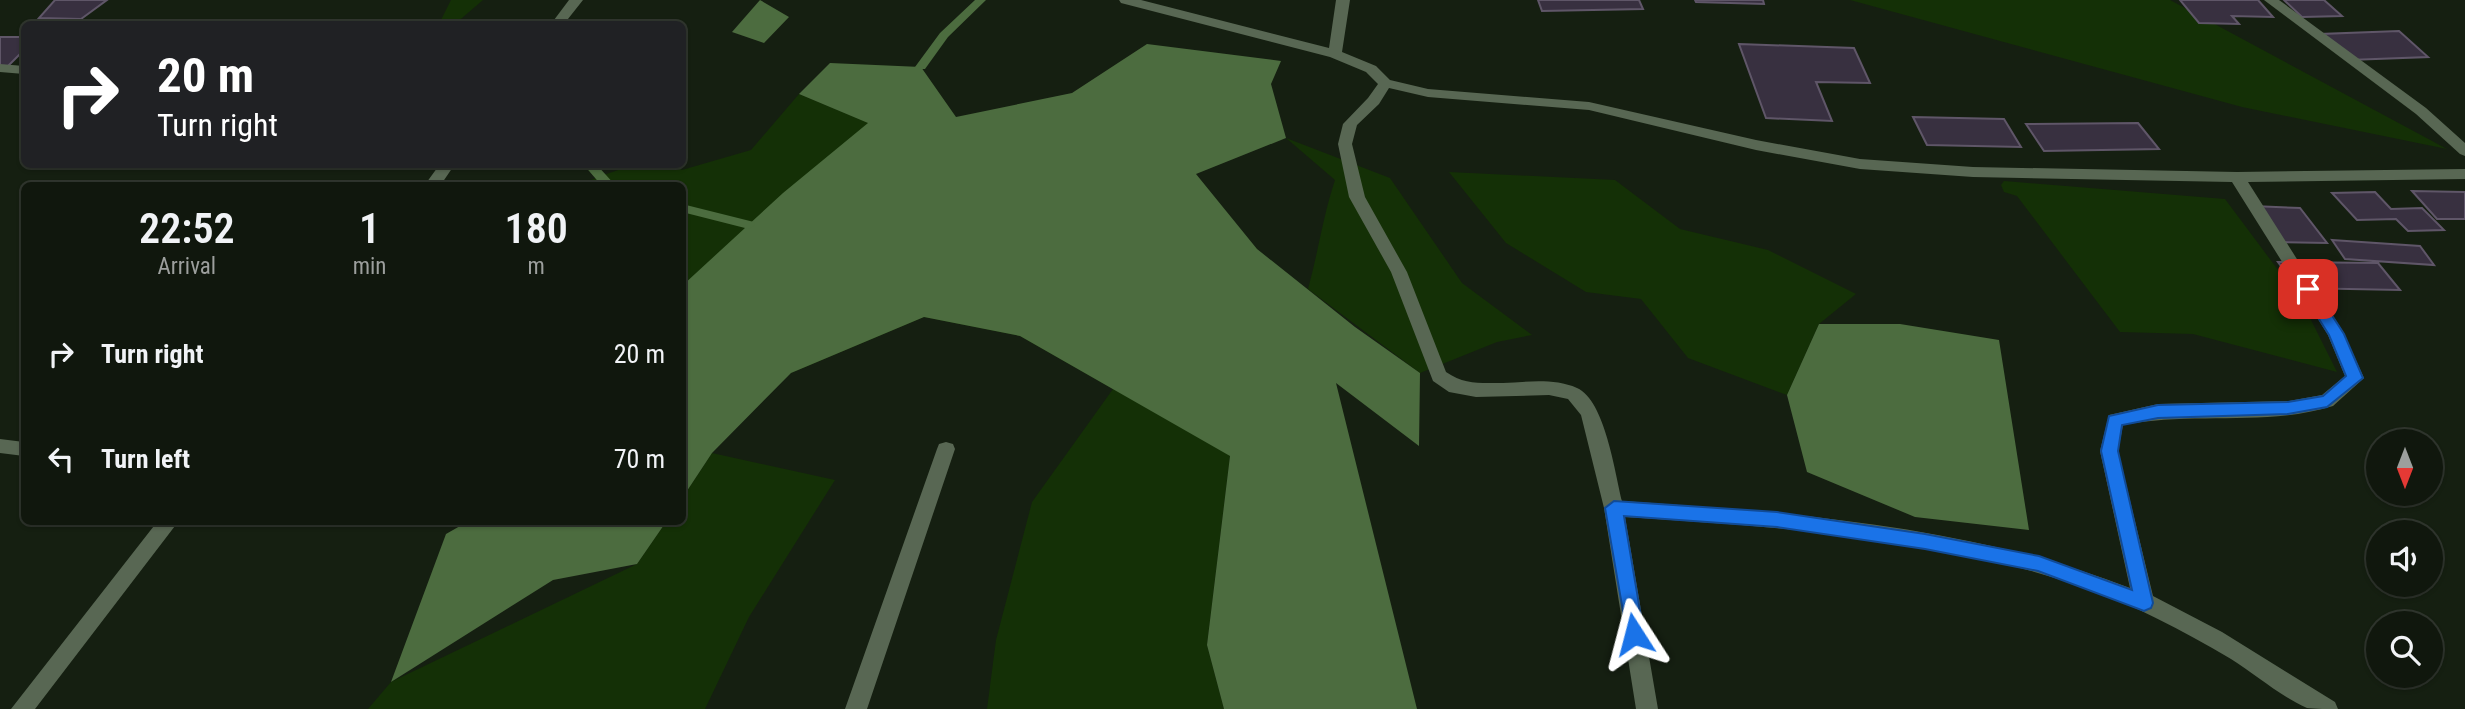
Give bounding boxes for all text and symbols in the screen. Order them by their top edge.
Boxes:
text: 20 m [157,47,254,104]
icon: right [42,49,133,140]
text: Turn right [157,106,278,144]
text: 22:52 [139,204,235,253]
text: 1 [359,204,380,253]
text: 180 [505,204,568,253]
text: Arrival [158,253,216,280]
text: min [353,253,386,280]
text: m [528,253,545,280]
pin [2278,259,2338,319]
icon: arrive [2289,270,2327,308]
icon: right [42,335,80,373]
text: Turn right [101,339,203,369]
text: 20 m [614,339,665,369]
north arrow [2366,429,2443,506]
map controls [2366,429,2443,688]
icon: left [42,440,80,478]
text: Turn left [101,444,190,474]
text: 70 m [614,444,665,474]
button: sound [2366,520,2443,597]
position arrow [1597,597,1671,671]
button: search [2366,611,2443,688]

